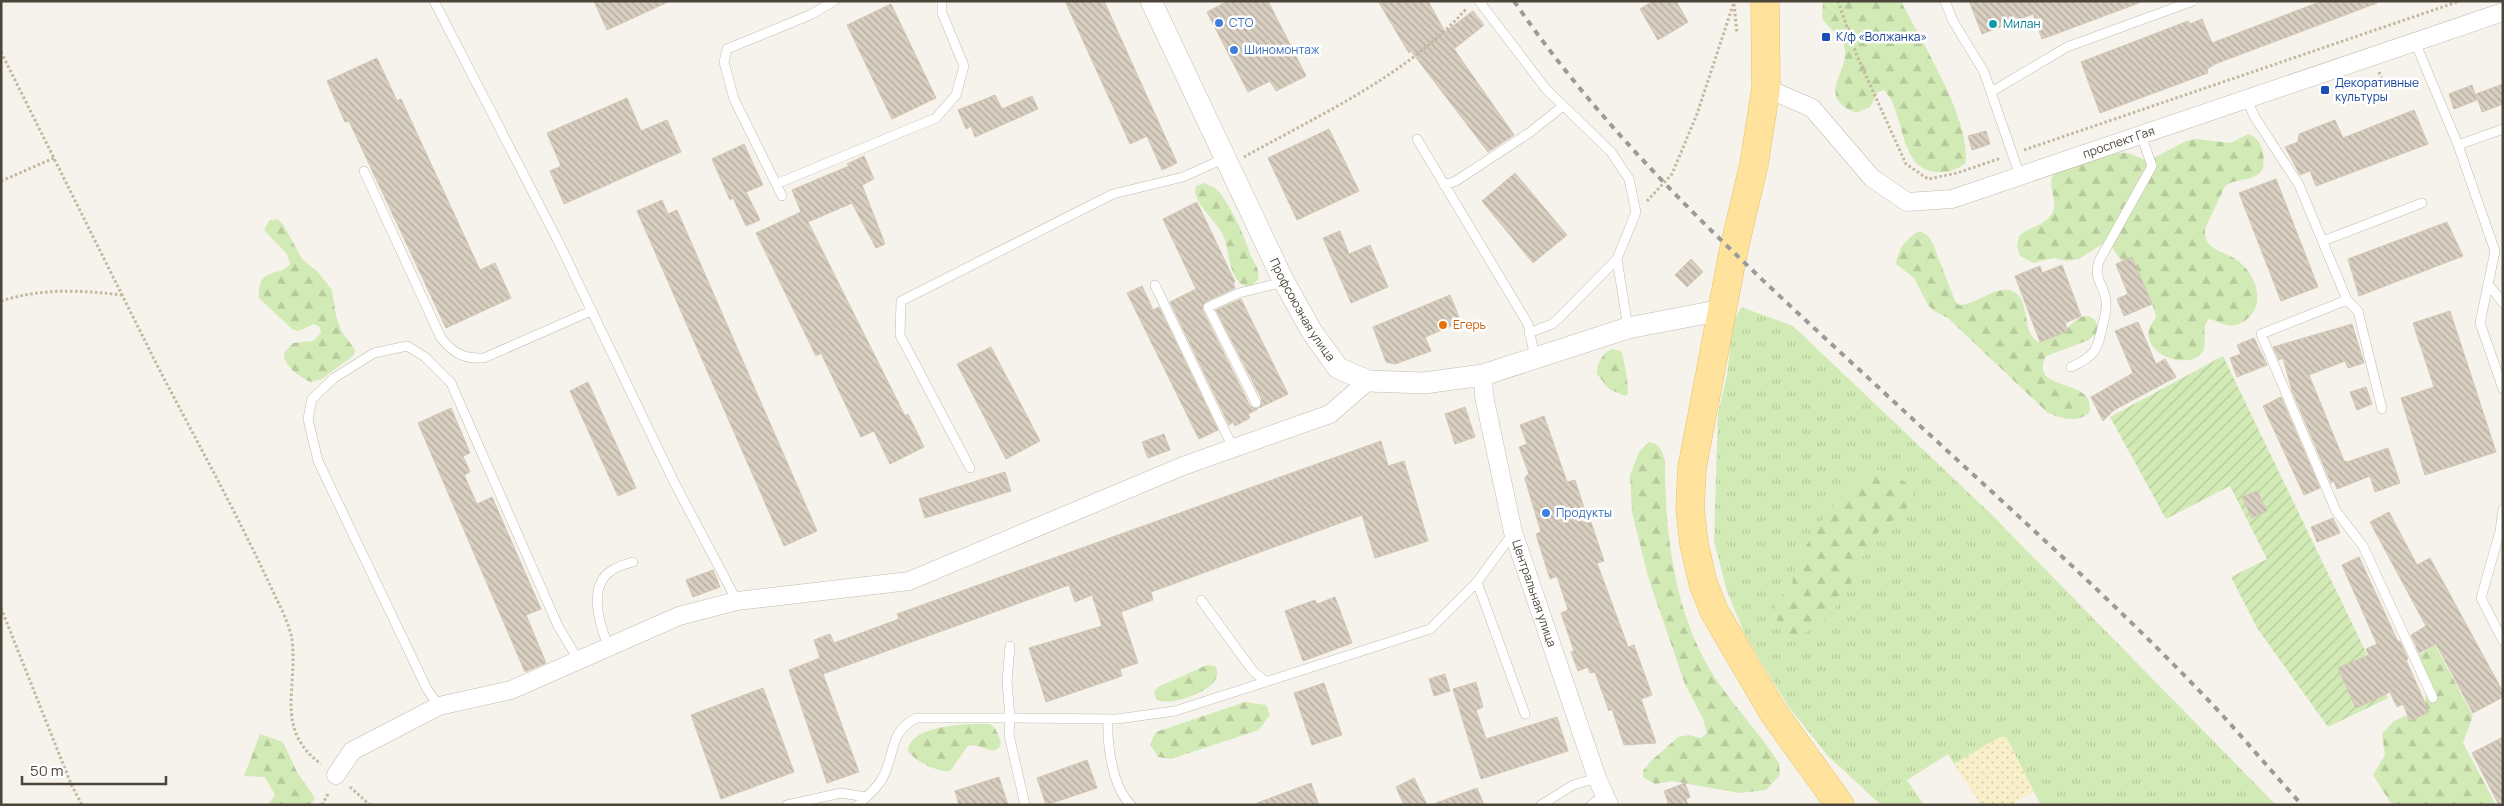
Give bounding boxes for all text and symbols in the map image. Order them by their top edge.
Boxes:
place label: СТО [1229,14,1254,31]
place label: Милан [2003,15,2041,32]
marker: СТО [1213,17,1225,29]
marker: Милан [1987,18,1999,30]
place label: К/ф «Волжанка» [1836,28,1927,45]
marker: К/ф «Волжанка» [1820,31,1832,43]
place label: Шиномонтаж [1244,41,1320,58]
marker: Шиномонтаж [1228,44,1240,56]
place label: Декоративные культуры [2335,74,2419,105]
marker: Декоративные культуры [2319,84,2331,96]
street label: проспект Гая [2080,122,2157,162]
street label: Профсоюзная улица [1266,255,1339,364]
place label: Егерь [1453,316,1486,333]
marker: Егерь [1437,319,1449,331]
place label: Продукты [1556,504,1612,521]
marker: Продукты [1540,507,1552,519]
street label: Центральная улица [1508,537,1561,649]
scale bar [22,754,166,786]
text: 50 m [30,760,64,781]

